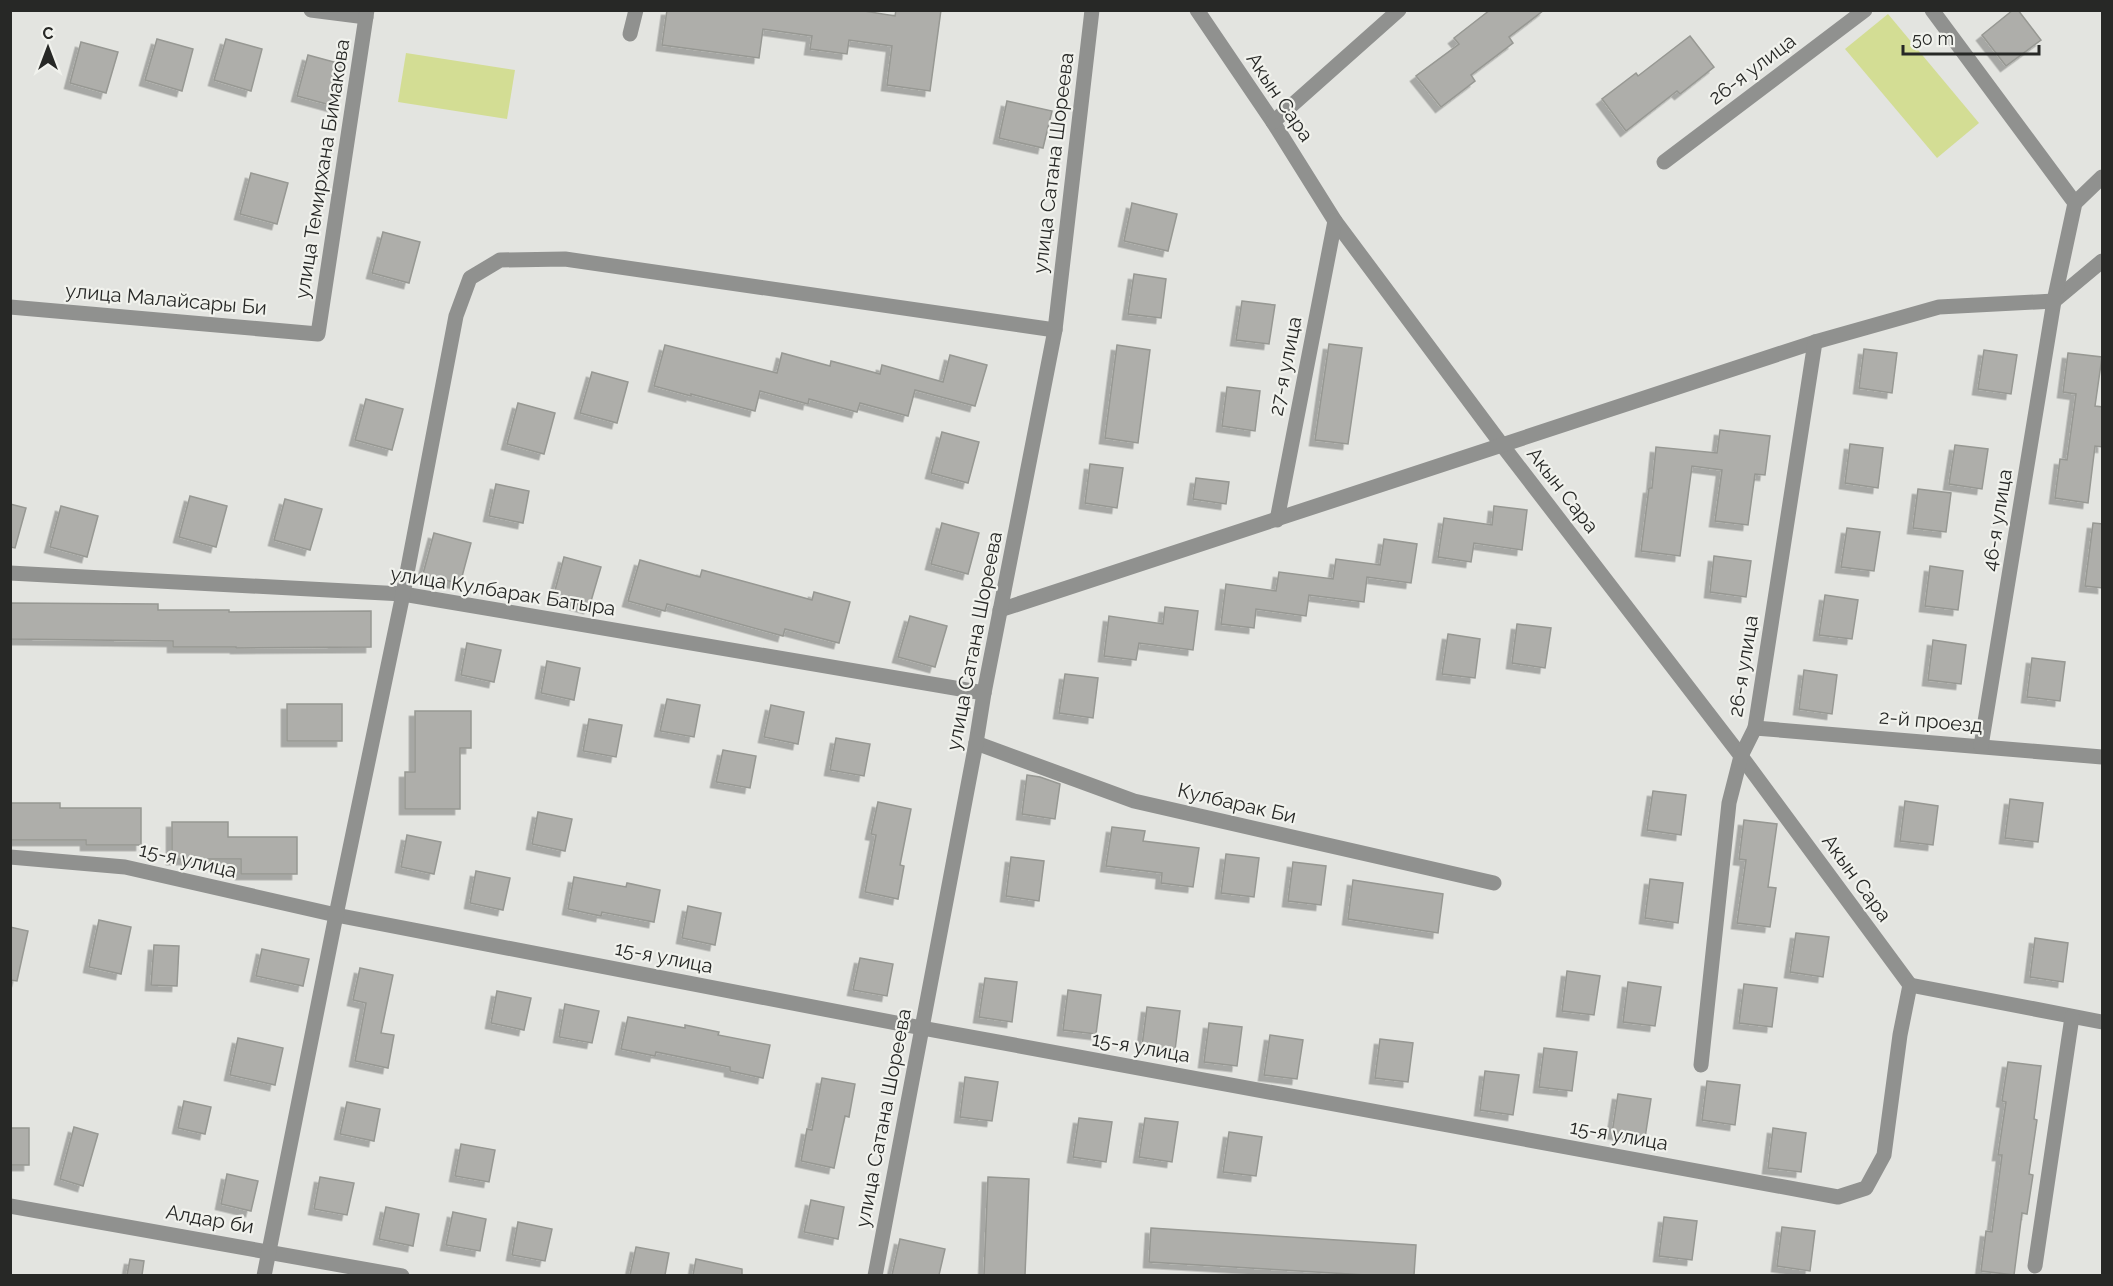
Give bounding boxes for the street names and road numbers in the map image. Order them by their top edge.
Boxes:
street label: 26-я улица [1704,29,1800,109]
street label: улица Темирхана Бимакова [290,37,354,301]
street label: Акын Сара [1242,48,1318,146]
street label: улица Сатана Шореева [1028,51,1078,275]
street label: улица Малайcары Би [64,278,268,320]
street label: 27-я улица [1264,314,1306,418]
street label: Акын Сара [1522,442,1604,538]
street label: 46-я улица [1977,467,2017,573]
street label: улица Сатана Шореева [941,530,1007,752]
street label: улица Кулбарак Батыра [389,561,617,621]
street label: 26-я улица [1723,614,1763,718]
street label: 2-й проезд [1878,705,1984,738]
street label: Кулбарак Би [1175,778,1299,828]
street label: Акын Сара [1817,830,1897,926]
street label: 15-я улица [137,837,239,883]
street label: 15-я улица [613,936,715,978]
street label: улица Сатана Шореева [850,1007,916,1229]
street label: 15-я улица [1090,1027,1192,1067]
street label: 15-я улица [1568,1115,1670,1155]
street label: Алдар би [164,1199,256,1239]

